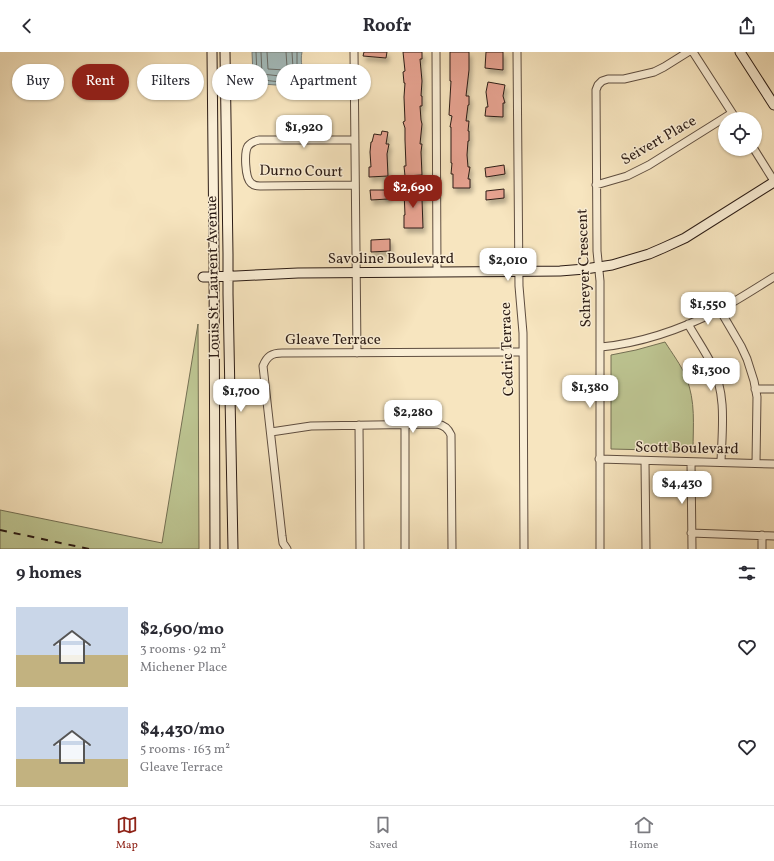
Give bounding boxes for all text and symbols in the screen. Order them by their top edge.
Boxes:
text: Roofr [363,14,411,39]
icon: back [16,15,38,37]
icon: share [736,15,758,37]
chip: Buy [12,64,64,100]
chip: Rent [72,64,129,100]
chip: Filters [137,64,204,100]
chip: New [212,64,268,100]
chip: Apartment [276,64,371,100]
street label: Seivert Place [617,111,701,171]
map controls [718,112,762,156]
button: locate [718,112,762,156]
pin: $1,920 [271,115,337,149]
text: $1,920 [285,119,323,137]
street label: Durno Court [259,161,343,183]
pin: $2,690 [380,175,446,209]
text: $2,690 [393,179,433,197]
street label: Louis St. Laurent Avenue [202,195,226,359]
street label: Schreyer Crescent [572,208,598,328]
pin: $2,010 [475,248,541,282]
street label: Savoline Boulevard [328,249,454,270]
text: $2,010 [488,252,528,270]
pin: $1,550 [675,292,741,326]
text: $1,550 [690,296,726,314]
street label: Cedric Terrace [496,302,520,396]
street label: Gleave Terrace [285,330,381,351]
pin: $1,300 [678,358,744,392]
text: $1,300 [692,362,730,380]
pin: $1,380 [557,375,623,409]
pin: $1,700 [208,379,274,413]
text: $1,380 [571,379,609,397]
text: $1,700 [222,383,260,401]
pin: $2,280 [380,400,446,434]
text: $2,280 [393,404,433,422]
street label: Scott Boulevard [635,438,739,460]
pin: $4,430 [649,471,715,505]
text: $4,430 [662,475,702,493]
text: 9 homes [16,562,82,585]
icon: filters [736,562,758,584]
text: $2,690/mo [140,618,224,641]
icon: home [48,623,96,671]
icon: heart [736,636,758,658]
text: 3 rooms · 92 m² [140,641,226,659]
text: Michener Place [140,659,227,677]
text: $4,430/mo [140,718,225,741]
icon: home [48,723,96,771]
icon: heart [736,736,758,758]
text: 5 rooms · 163 m² [140,741,230,759]
text: Gleave Terrace [140,759,223,777]
tab: Map [116,814,138,853]
tab: Saved [369,814,398,853]
tab: Home [629,814,658,853]

